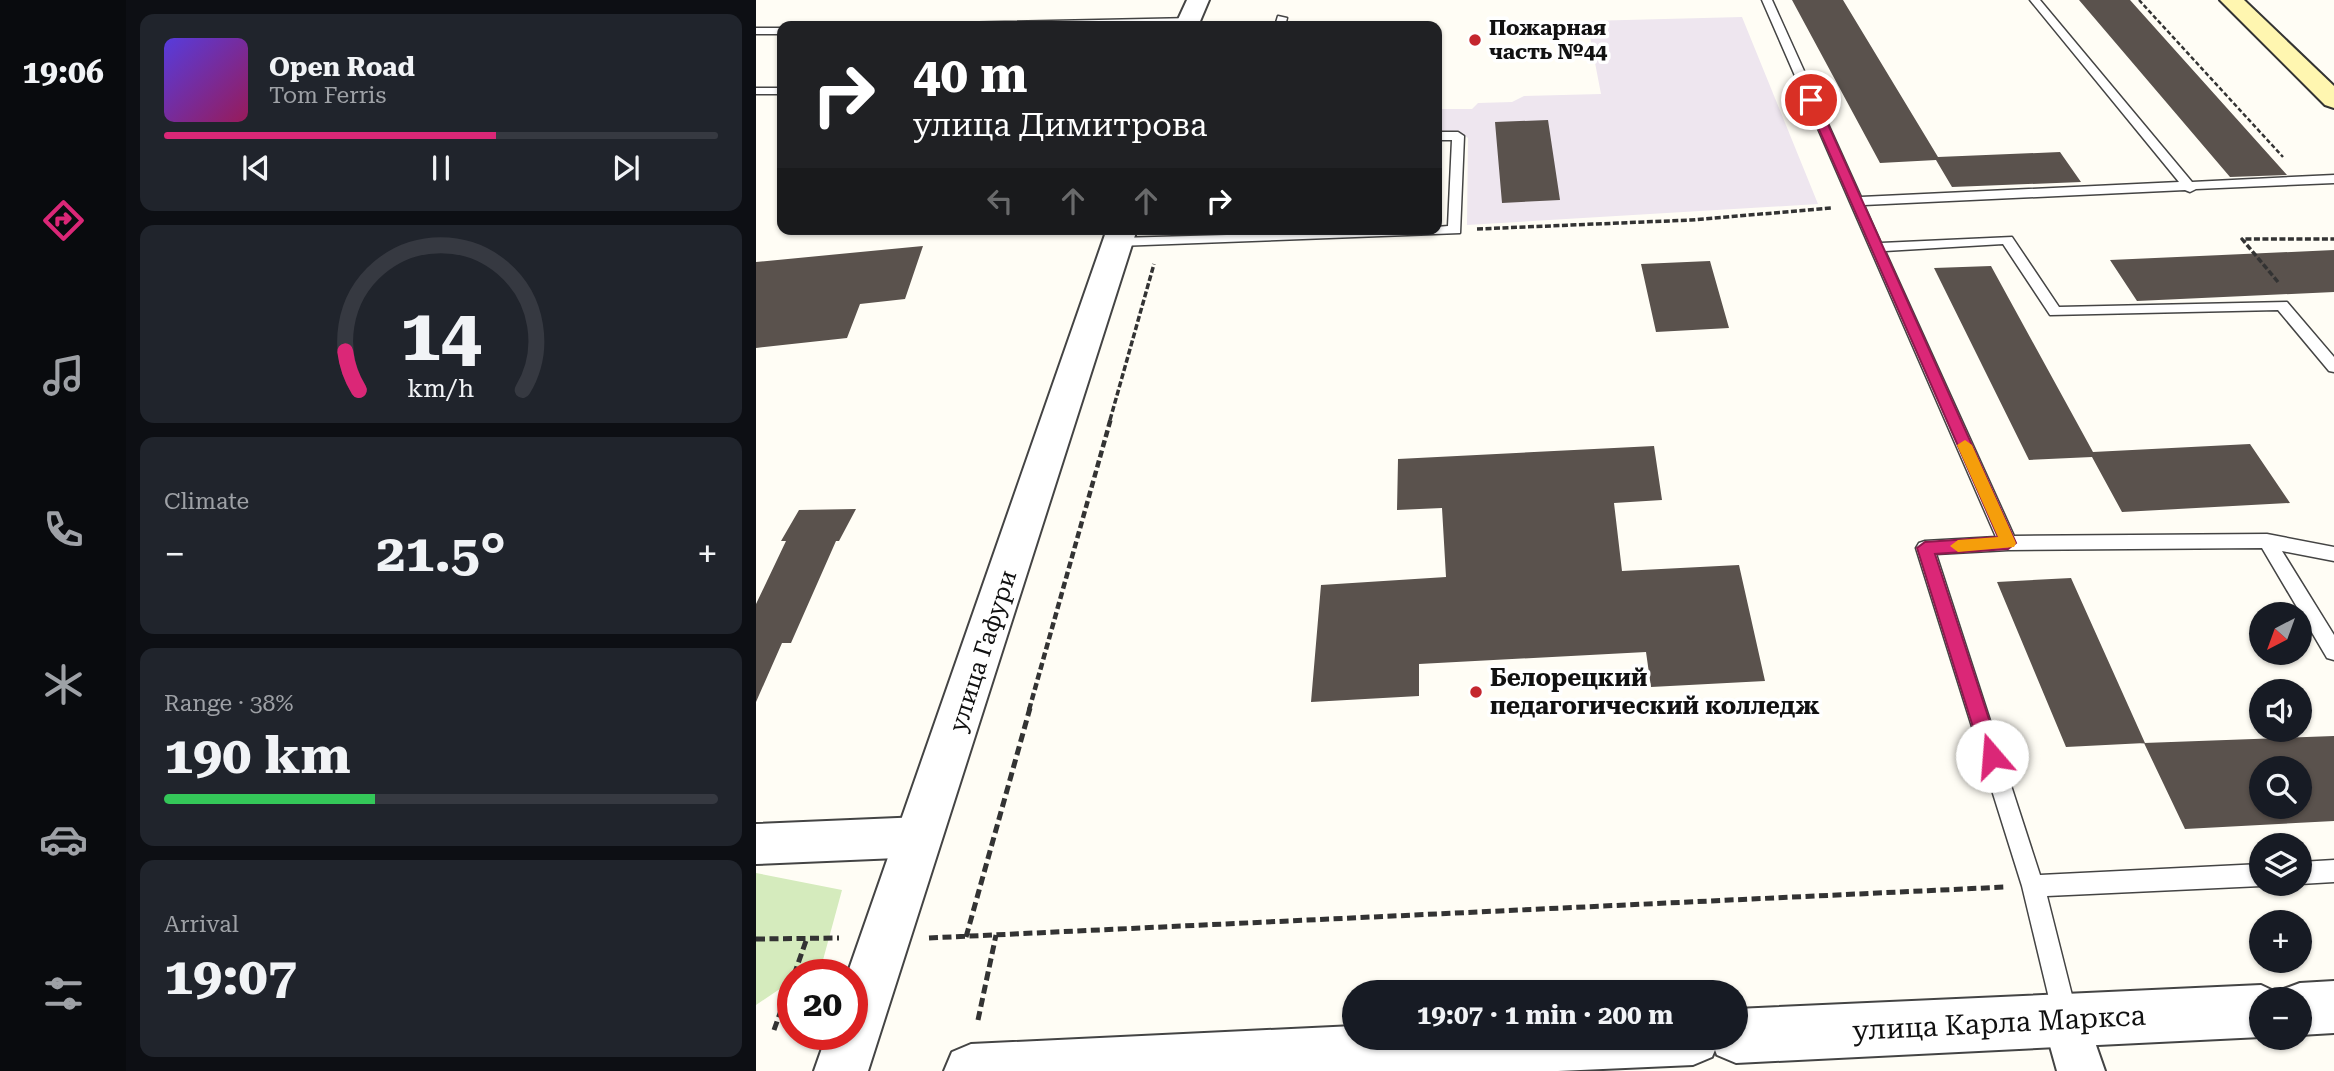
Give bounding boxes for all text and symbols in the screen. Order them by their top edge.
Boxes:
place label: Пожарная часть №44 [1489,16,1608,64]
marker: Пожарная часть №44 [1467,32,1483,48]
text: 40 m [913,47,1028,104]
icon: right [798,49,889,140]
text: Open Road [269,52,415,82]
text: 19:06 [22,53,104,91]
pin [1781,70,1841,130]
icon: arrive [1792,81,1830,119]
text: Tom Ferris [269,82,386,109]
text: улица Димитрова [913,106,1207,144]
icon: previous [237,149,275,187]
icon: pause [422,149,460,187]
icon: next [607,149,645,187]
icon: left [981,182,1019,220]
icon: ahead [1054,182,1092,220]
icon: ahead [1127,182,1165,220]
icon: right [1200,182,1238,220]
icon: directions [39,196,88,245]
text: 14 [400,294,482,379]
icon: music [39,351,88,400]
text: km/h [408,374,474,403]
text: Climate [164,488,249,515]
icon: phone [39,505,88,554]
text: 21.5° [376,523,506,584]
text: − [164,532,185,576]
text: + [697,532,718,576]
street label: улица Гафури [944,567,1022,735]
north arrow [2249,602,2312,665]
map controls [2249,602,2312,1050]
icon: climate [39,660,88,709]
place label: Белорецкий педагогический колледж [1490,664,1820,720]
button: sound [2249,679,2312,742]
marker: Белорецкий педагогический колледж [1468,684,1484,700]
text: Range · 38% [164,690,293,717]
position arrow [1955,719,2029,793]
text: 190 km [164,725,351,786]
button: search [2249,756,2312,819]
icon: car [39,815,88,864]
button: layers [2249,833,2312,896]
button: + [2249,910,2312,973]
text: Arrival [164,911,239,938]
text: 19:07 [164,946,297,1007]
speed limit sign: 20 [777,959,868,1050]
icon: filters [39,969,88,1018]
button: − [2249,987,2312,1050]
street label: улица Карла Маркса [1852,999,2146,1047]
text: 19:07 · 1 min · 200 m [1417,1000,1673,1030]

